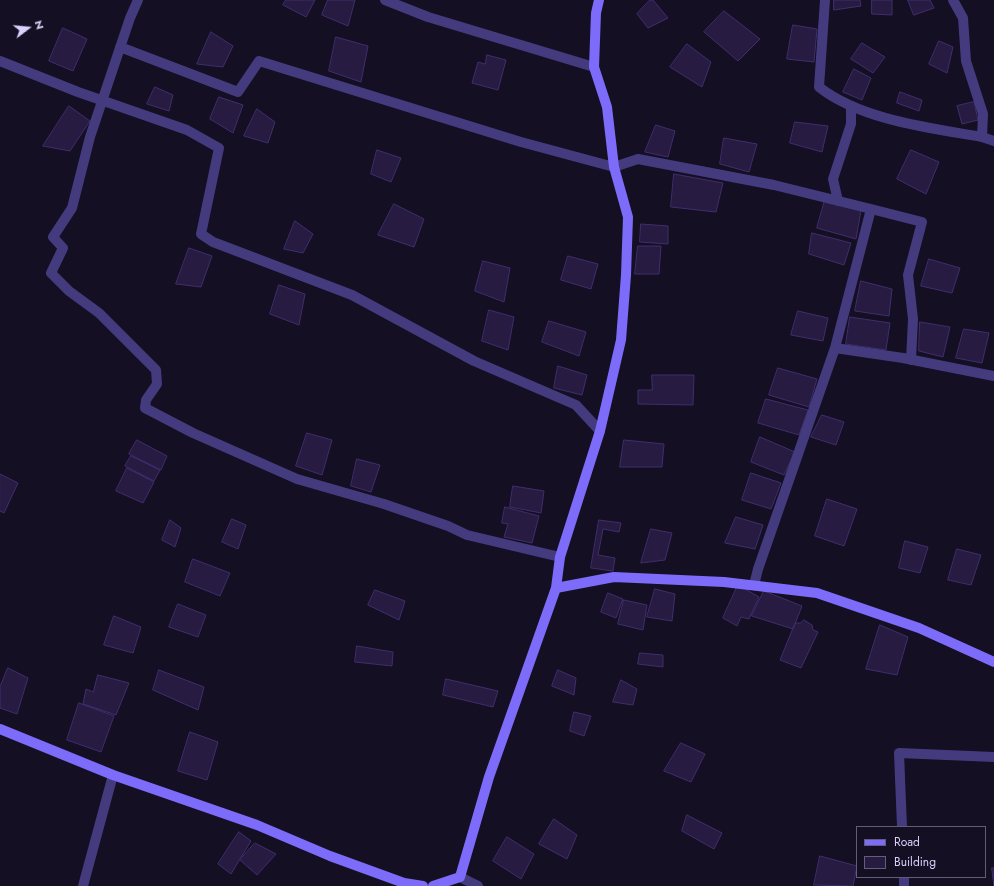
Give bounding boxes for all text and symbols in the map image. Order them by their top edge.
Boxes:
north arrow [8,8,48,48]
text: N [31,18,48,31]
legend [856,826,986,878]
text: Road [894,833,920,851]
text: Building [894,853,936,871]

